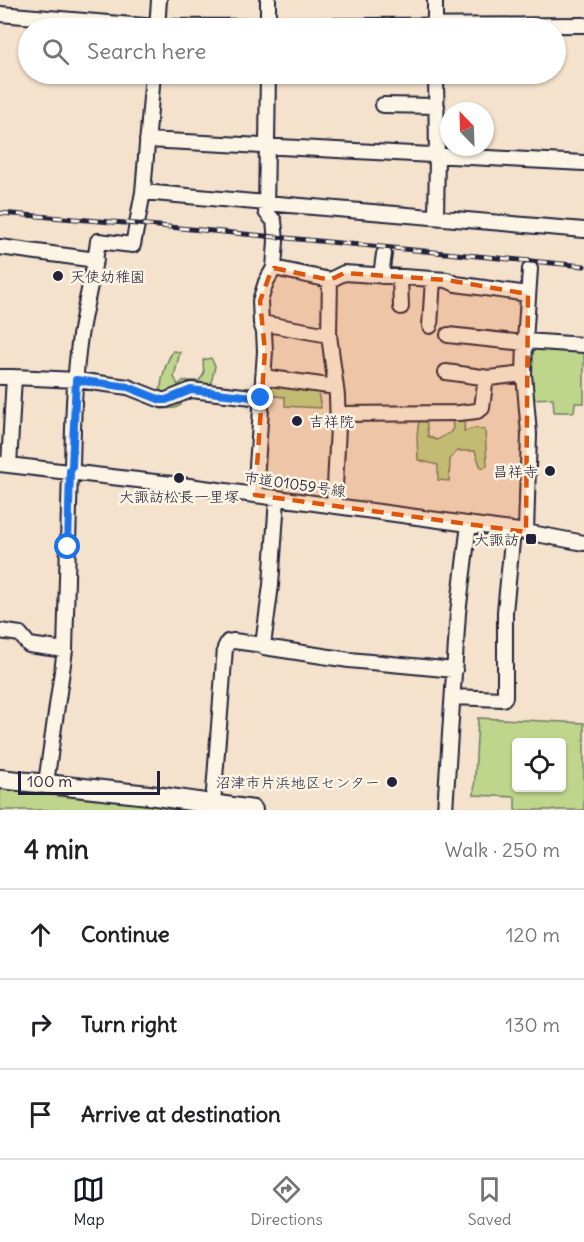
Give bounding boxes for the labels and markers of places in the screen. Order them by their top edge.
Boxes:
place label: 天使幼稚園 [70,267,145,286]
marker: 天使幼稚園 [51,269,65,283]
place label: 吉祥院 [309,412,354,431]
marker: 吉祥院 [290,414,304,428]
place label: 昌祥寺 [493,462,538,481]
marker: 昌祥寺 [543,464,557,478]
marker: 大諏訪松長一里塚 [172,471,186,485]
place label: 大諏訪松長一里塚 [119,487,239,506]
place label: 大諏訪 [474,530,519,549]
marker: 大諏訪 [524,532,538,546]
place label: 沼津市片浜地区センター [216,773,380,792]
marker: 沼津市片浜地区センター [385,775,399,789]

